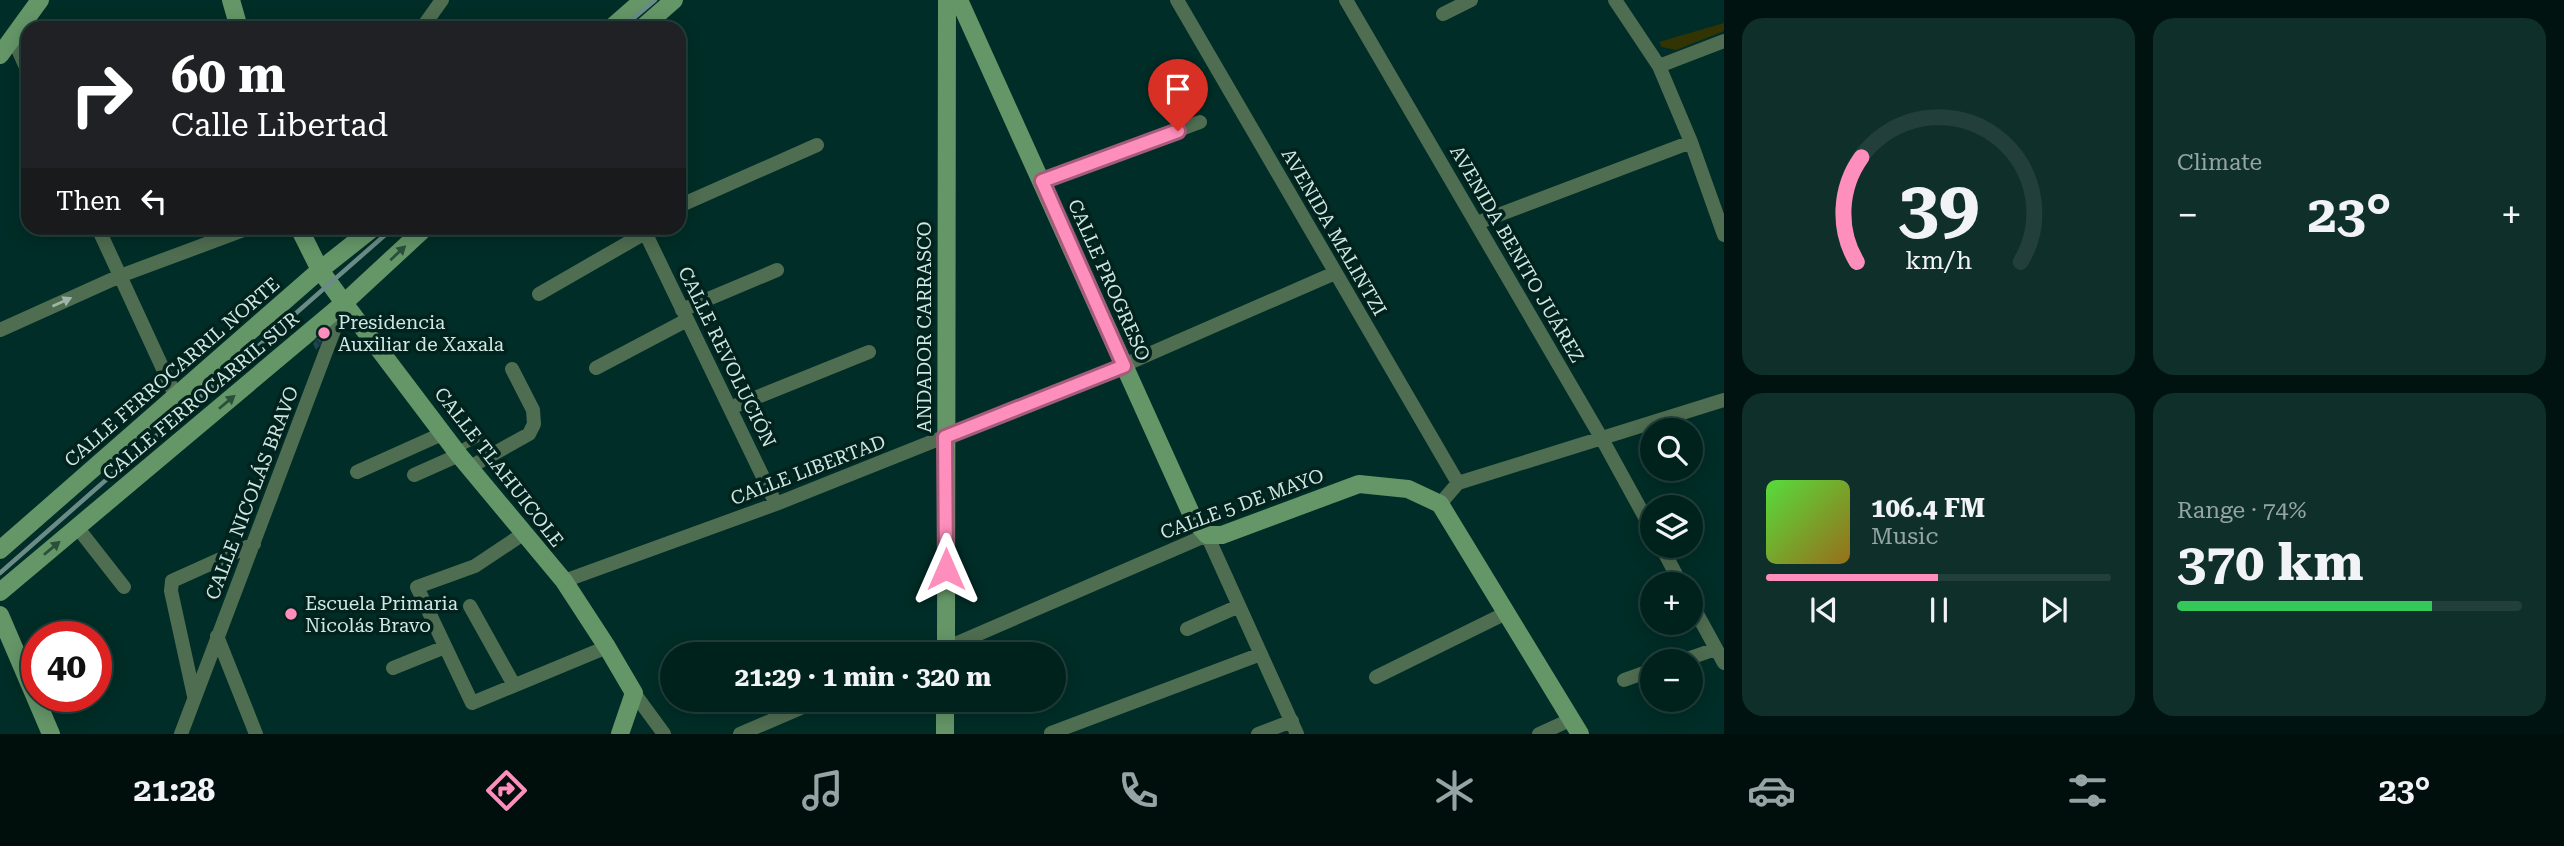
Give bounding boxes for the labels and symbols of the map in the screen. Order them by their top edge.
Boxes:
pin [1148,59,1208,131]
street label: AVENIDA BENITO JUÁREZ [1445,141,1589,367]
street label: AVENIDA MALINTZI [1277,144,1391,320]
street label: CALLE PROGRESO [1063,196,1155,364]
street label: ANDADOR CARRASCO [913,221,936,433]
one-way arrow [389,245,406,261]
street label: CALLE REVOLUCIÓN [673,263,781,451]
street label: CALLE FERROCARRIL NORTE [60,272,284,472]
one-way arrow [52,296,72,308]
street label: CALLE FERROCARRIL SUR [98,307,304,485]
place label: Presidencia Auxiliar de Xaxala [338,311,505,356]
marker: Presidencia Auxiliar de Xaxala [316,325,332,341]
street label: CALLE NICOLÁS BRAVO [201,383,303,603]
street label: CALLE TLAHUICOLE [430,383,568,551]
one-way arrow [218,395,235,410]
street label: CALLE LIBERTAD [727,430,889,510]
street label: CALLE 5 DE MAYO [1157,464,1327,544]
position arrow [909,532,983,606]
one-way arrow [44,541,61,556]
place label: Escuela Primaria Nicolás Bravo [305,592,459,637]
marker: Escuela Primaria Nicolás Bravo [283,606,299,622]
speed limit sign: 40 [21,621,112,712]

